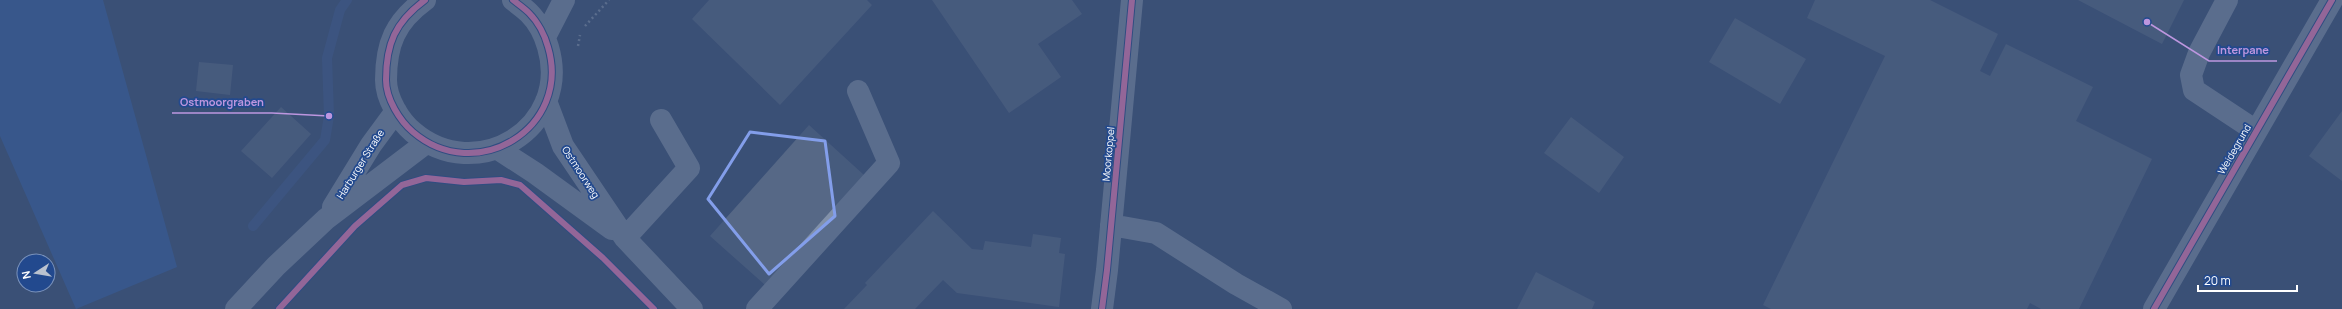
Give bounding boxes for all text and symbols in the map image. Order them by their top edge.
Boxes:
callout: Interpane [2209,38,2277,61]
text: Interpane [2217,42,2269,57]
callout: Ostmoorgraben [172,90,272,113]
text: Ostmoorgraben [180,94,264,109]
street label: Weidegrund [2214,121,2254,177]
street label: Harburger Straße [333,126,387,201]
street label: Moorkoppel [1099,126,1117,182]
street label: Ostmoorweg [559,143,603,201]
north arrow [16,253,56,293]
scale bar [2198,267,2297,293]
text: N [18,270,34,281]
text: 20 m [2204,272,2231,289]

